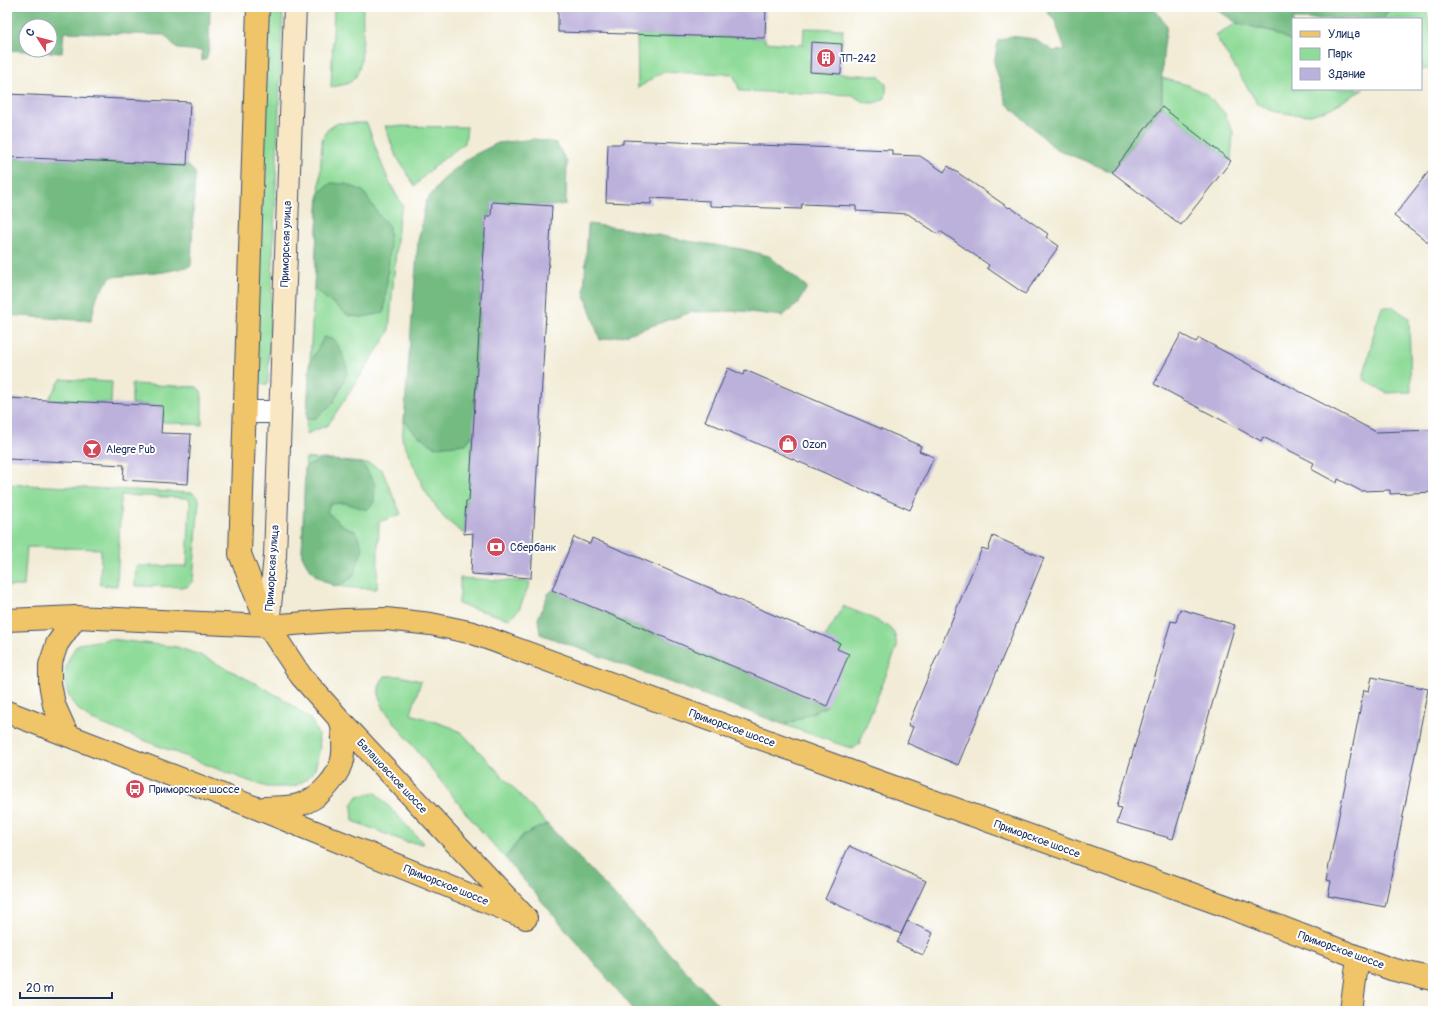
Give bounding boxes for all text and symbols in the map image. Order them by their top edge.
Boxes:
north arrow [18,18,58,58]
legend [1292,18,1422,90]
text: С [23,26,38,39]
text: Улица [1328,27,1360,42]
building icon: ТП-242 [815,47,837,69]
text: Парк [1328,47,1353,62]
place label: ТП-242 [840,52,876,65]
text: Здание [1328,67,1365,82]
street label: Приморская улица [278,201,294,287]
shop icon: Ozon [777,433,799,455]
bar icon: Alegre Pub [81,438,103,460]
place label: Ozon [802,438,827,451]
place label: Alegre Pub [106,443,155,456]
street label: Приморская улица [263,524,281,612]
bank icon: Сбербанк [485,536,507,558]
place label: Сбербанк [510,541,557,554]
street label: Приморское шоссе [687,706,777,750]
street label: Балашовское шоссе [354,736,430,816]
bus stop icon: Приморское шоссе [124,778,146,800]
place label: Приморское шоссе [149,783,240,796]
street label: Приморское шоссе [992,817,1082,861]
street label: Приморское шоссе [402,862,491,908]
street label: Приморское шоссе [1296,928,1386,972]
scale bar [20,974,112,1000]
text: 20 m [26,981,55,996]

